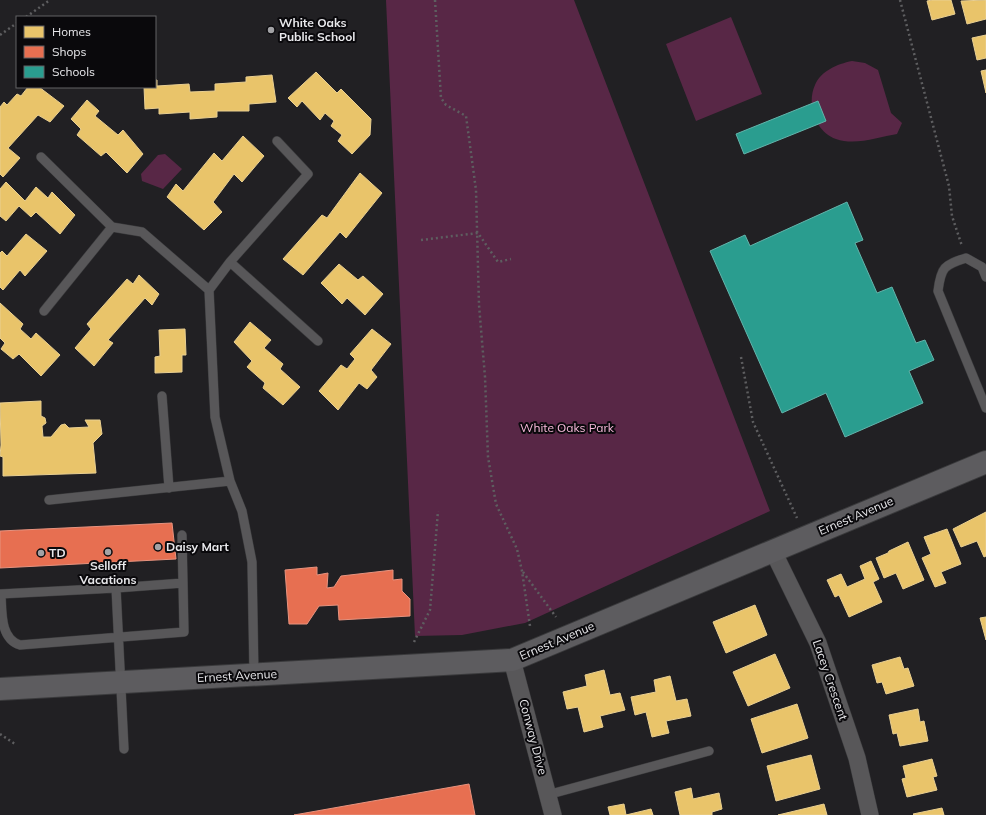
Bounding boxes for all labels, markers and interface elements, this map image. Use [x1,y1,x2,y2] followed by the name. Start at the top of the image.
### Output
[279,15,355,44] place label: White Oaks Public School
[16,16,156,88] legend
[52,24,91,39] text: Homes
[266,25,276,35] marker: White Oaks Public School
[52,44,87,59] text: Shops
[52,64,95,79] text: Schools
[520,420,615,435] park label: White Oaks Park
[816,493,896,538] street label: Ernest Avenue
[166,539,229,554] place label: Daisy Mart
[153,542,163,552] marker: Daisy Mart
[49,545,66,560] place label: TD
[103,547,113,557] marker: Selloff Vacations
[36,548,46,558] marker: TD
[79,558,136,587] place label: Selloff Vacations
[517,618,597,663] street label: Ernest Avenue
[810,638,851,722] street label: Lacey Crescent
[197,666,277,685] street label: Ernest Avenue
[516,697,551,776] street label: Conway Drive

